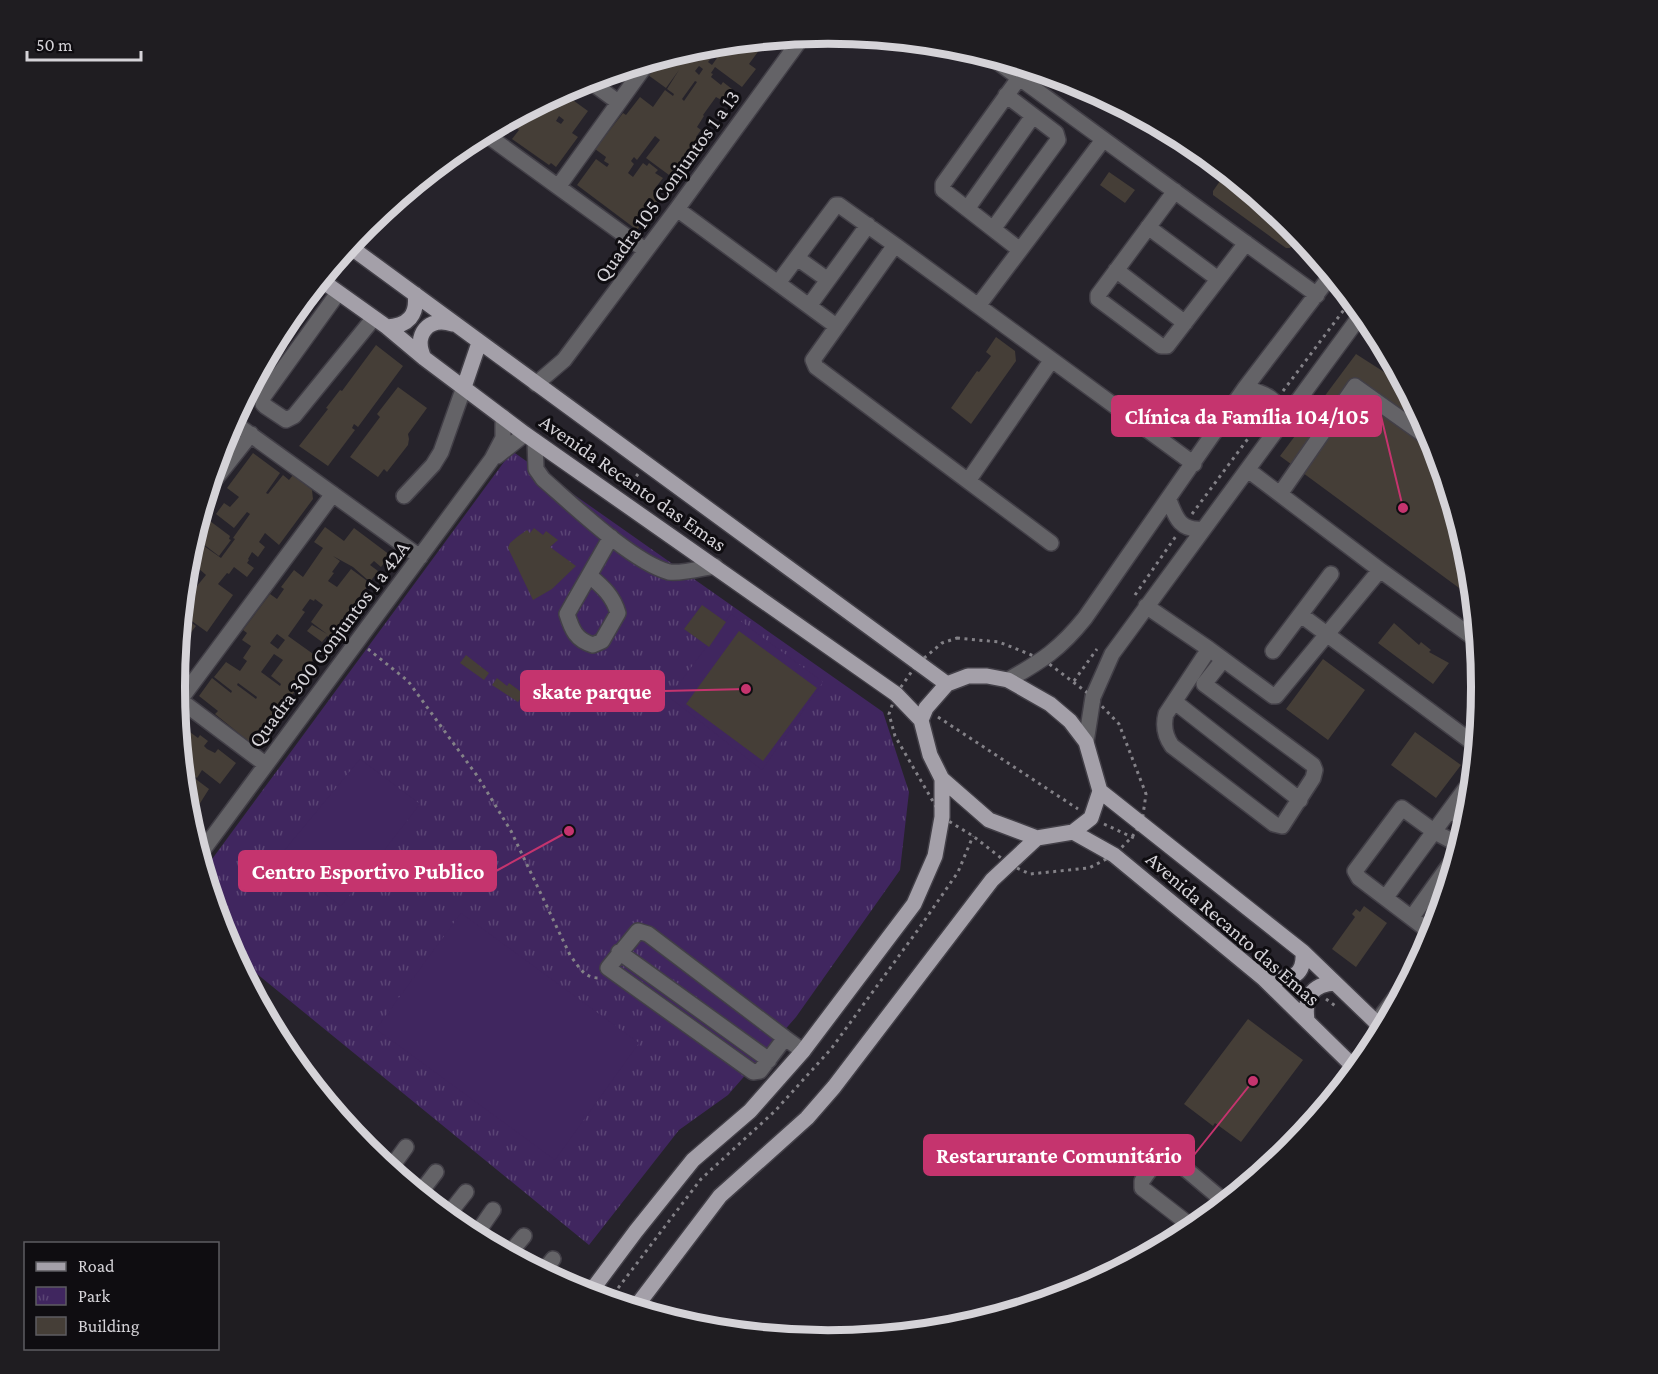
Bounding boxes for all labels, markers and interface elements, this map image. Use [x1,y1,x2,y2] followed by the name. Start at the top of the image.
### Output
[27,24,141,62] scale bar
[36,35,73,55] text: 50 m
[589,85,745,287] street label: Quadra 105 Conjuntos 1 a 13
[1112,396,1381,436] callout: Clínica da Família 104/105
[1125,404,1369,429] text: Clínica da Família 104/105
[535,409,731,557] street label: Avenida Recanto das Emas
[243,536,415,752] street label: Quadra 300 Conjuntos 1 a 42A
[521,671,664,711] callout: skate parque
[532,679,652,704] text: skate parque
[1141,847,1325,1011] street label: Avenida Recanto das Emas
[239,851,496,891] callout: Centro Esportivo Publico
[252,859,484,884] text: Centro Esportivo Publico
[924,1135,1194,1175] callout: Restarurante Comunitário
[936,1143,1182,1168] text: Restarurante Comunitário
[24,1242,219,1350] legend
[78,1256,115,1276] text: Road
[78,1286,110,1306] text: Park
[78,1316,140,1336] text: Building

